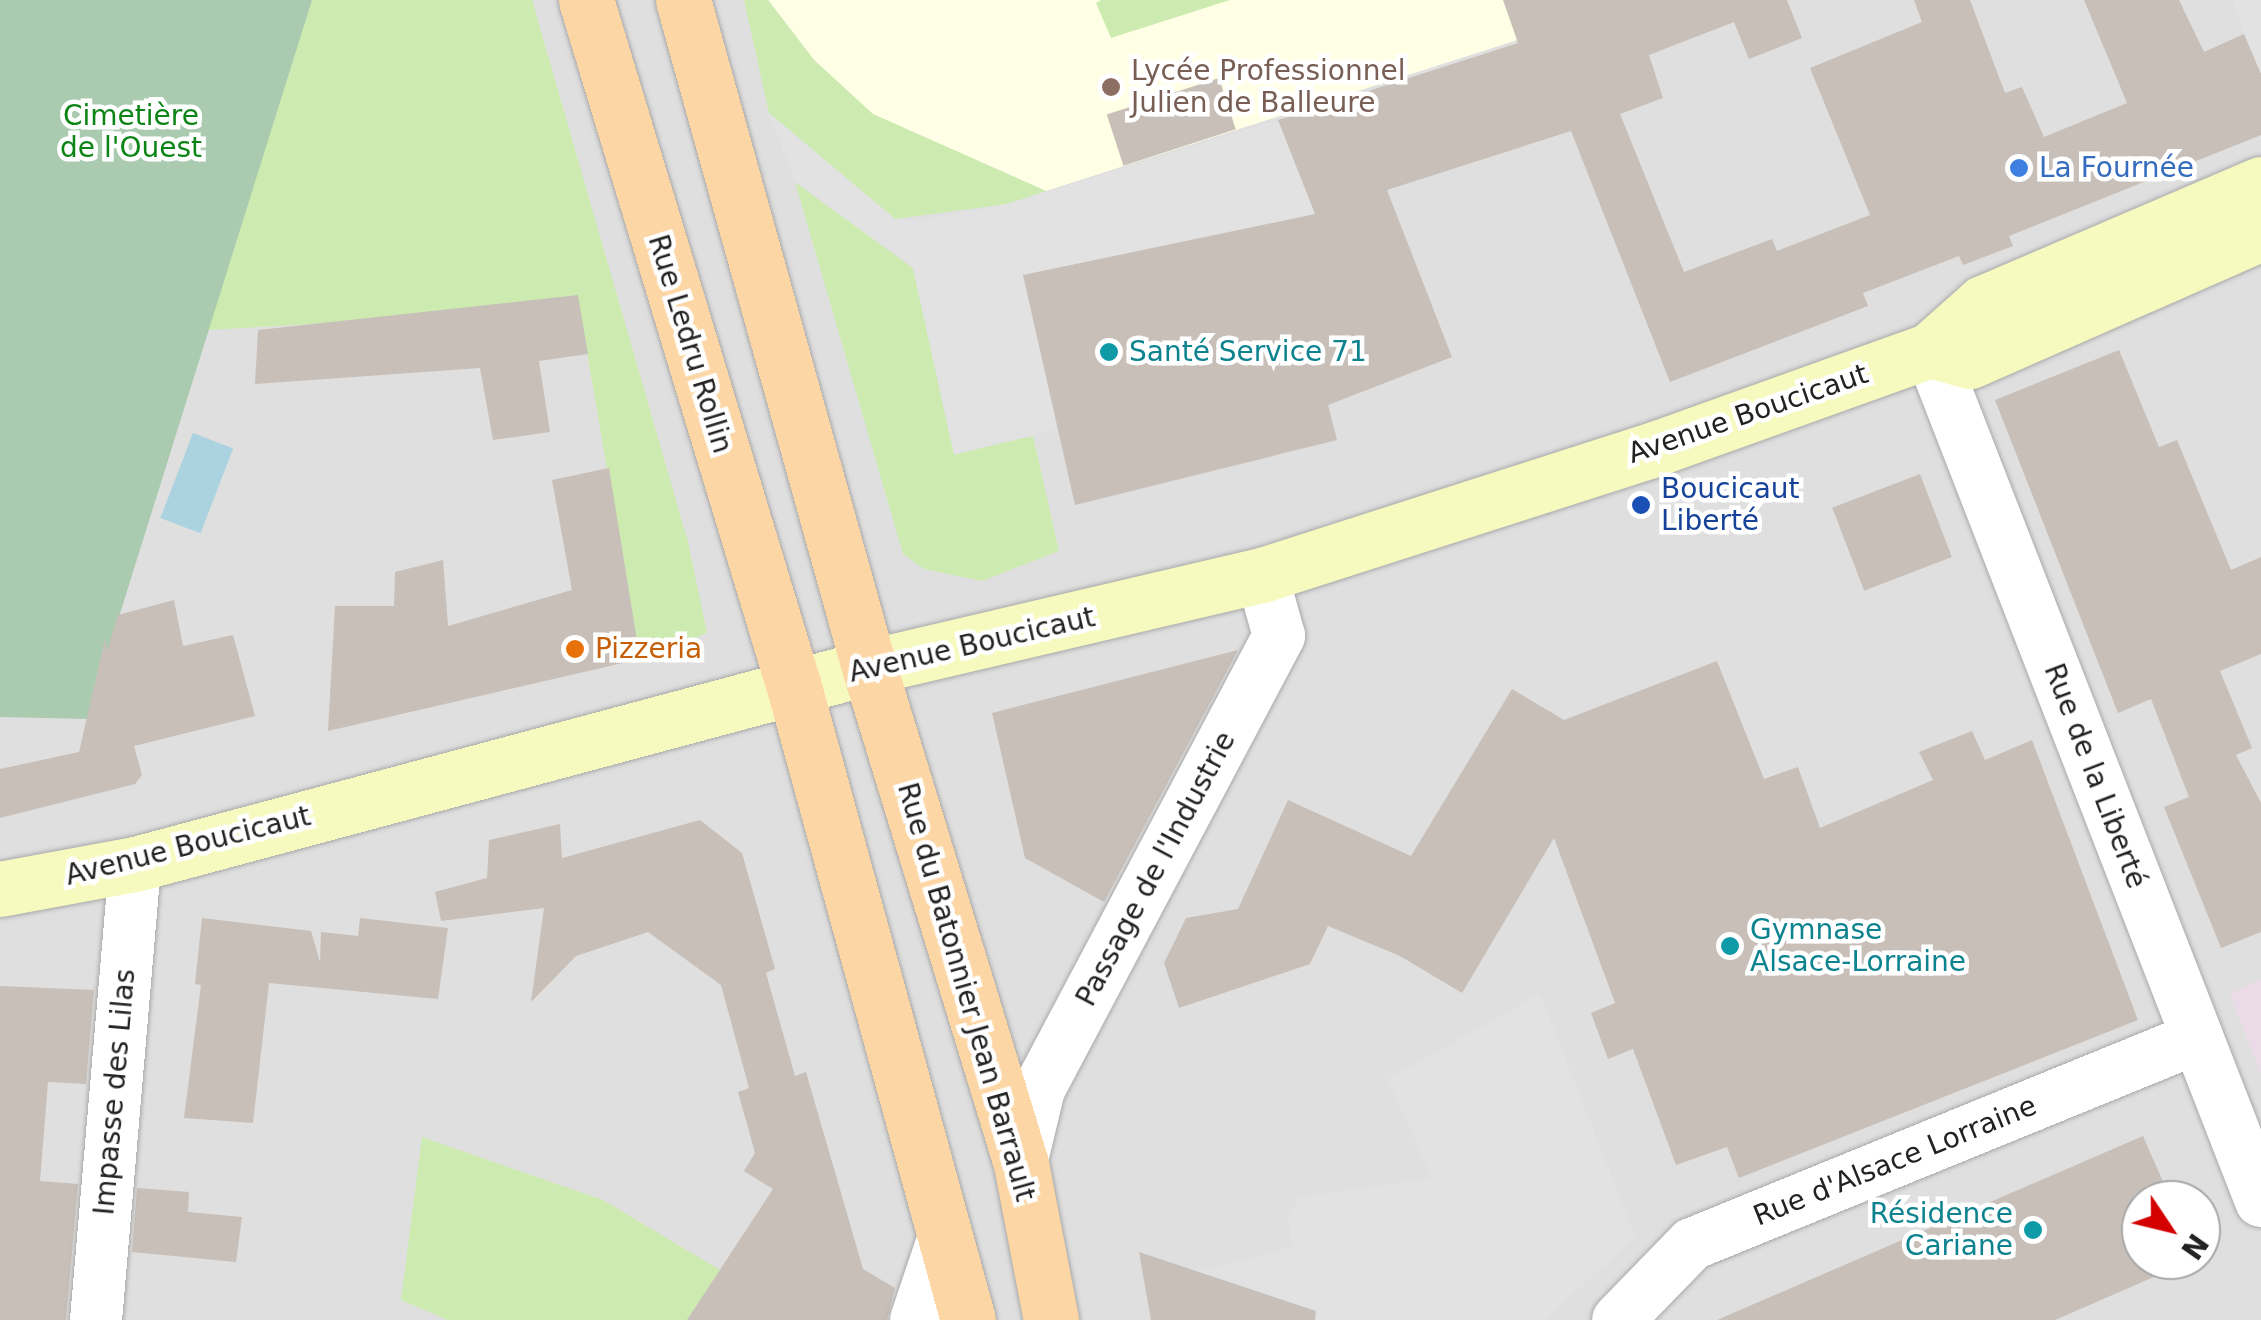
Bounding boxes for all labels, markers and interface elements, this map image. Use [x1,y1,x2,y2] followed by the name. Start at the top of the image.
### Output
[1131,54,1405,120] place label: Lycée Professionnel Julien de Balleure
[1100,76,1122,98] marker: Lycée Professionnel Julien de Balleure
[60,99,202,165] park label: Cimetière de l'Ouest
[2039,151,2194,185] place label: La Fournée
[2008,157,2030,179] marker: La Fournée
[641,231,739,457] street label: Rue Ledru Rollin
[1129,335,1367,369] place label: Santé Service 71
[1098,341,1120,363] marker: Santé Service 71
[1624,357,1872,471] street label: Avenue Boucicaut
[1661,472,1800,538] place label: Boucicaut Liberté
[1630,494,1652,516] marker: Boucicaut Liberté
[846,600,1098,690] street label: Avenue Boucicaut
[595,632,702,666] place label: Pizzeria
[564,638,586,660] marker: Pizzeria
[2037,659,2153,893] street label: Rue de la Liberté
[1069,726,1243,1012] street label: Passage de l'Industrie
[890,779,1042,1205] street label: Rue du Batonnier Jean Barrault
[62,799,314,893] street label: Avenue Boucicaut
[1750,913,1966,979] place label: Gymnase Alsace-Lorraine
[1719,935,1741,957] marker: Gymnase Alsace-Lorraine
[87,967,143,1217] street label: Impasse des Lilas
[1749,1089,2041,1233] street label: Rue d'Alsace Lorraine
[2121,1180,2221,1280] north arrow
[1870,1197,2013,1263] place label: Résidence Cariane
[2022,1219,2044,1241] marker: Résidence Cariane
[2174,1227,2215,1265] text: N

